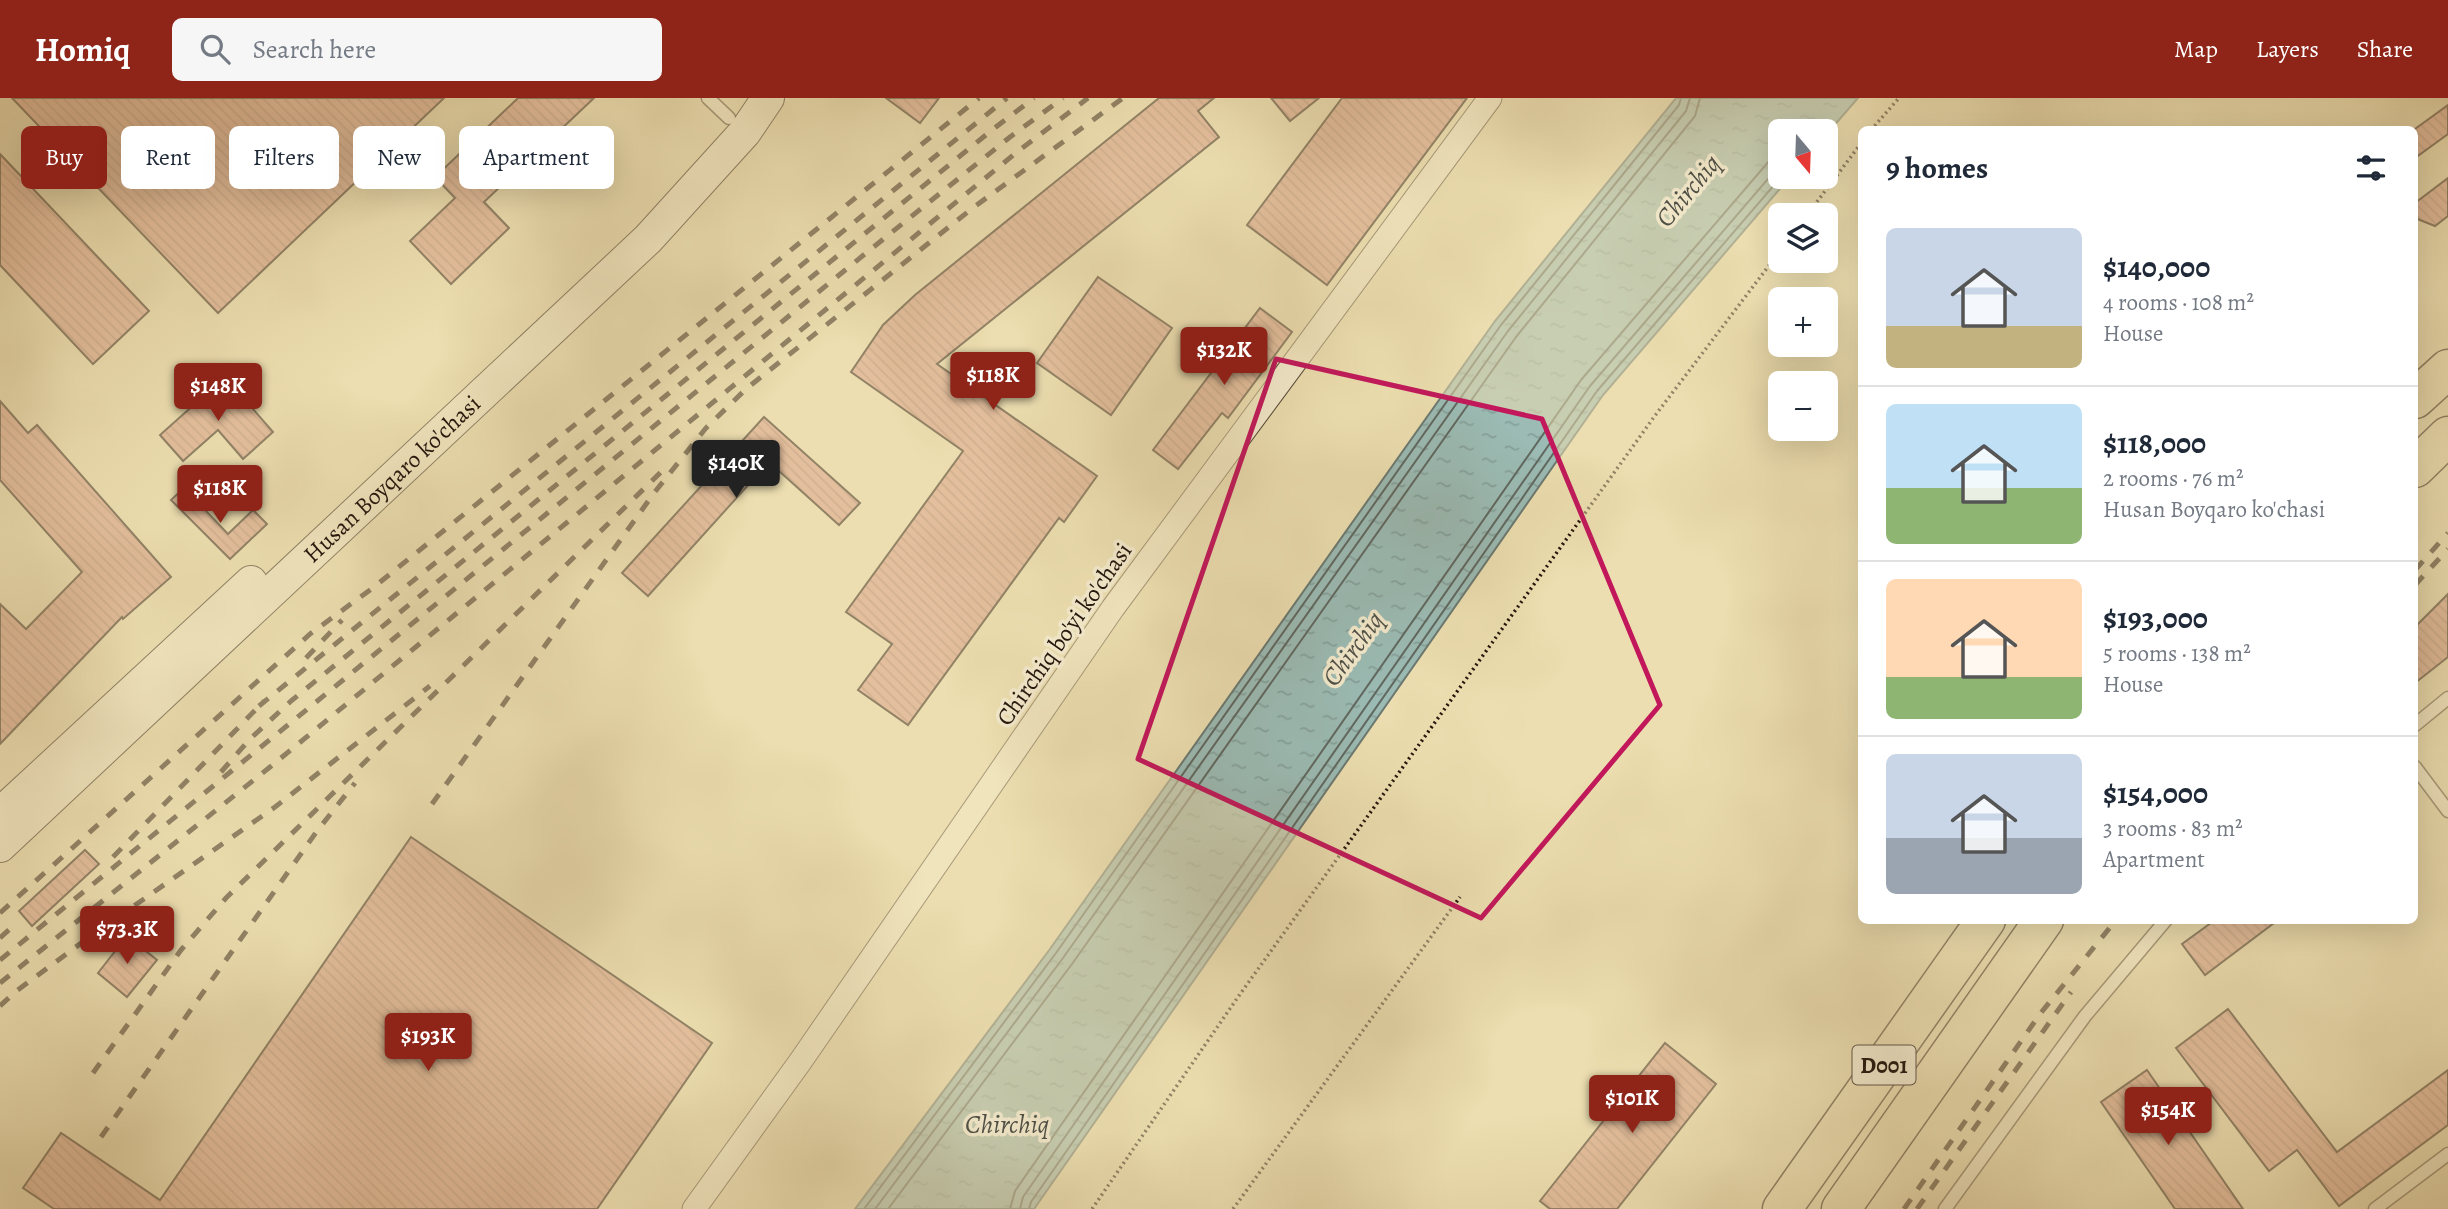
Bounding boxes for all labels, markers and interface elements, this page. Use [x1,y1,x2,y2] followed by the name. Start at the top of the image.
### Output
[172,18,662,81] search box
[35,27,130,72] text: Homiq
[196,30,234,68] icon: search
[252,32,376,67] text: Search here
[2174,33,2218,65] text: Map
[2256,33,2319,65] text: Layers
[2357,33,2413,65] text: Share
[1768,119,1838,189] north arrow
[1768,119,1838,441] map controls
[21,126,107,189] chip: Buy
[121,126,215,189] chip: Rent
[229,126,339,189] chip: Filters
[353,126,445,189] chip: New
[459,126,614,189] chip: Apartment
[1648,147,1729,234] water label: Chirchiq
[1886,148,1988,188] text: 9 homes
[2352,149,2390,187] icon: filters
[1768,203,1838,273] button: layers
[2103,247,2210,287] text: $140,000
[1942,256,2026,340] icon: home
[1768,287,1838,357] button: +
[2103,287,2254,318] text: 4 rooms · 108 m²
[2103,318,2163,349] text: House
[1175,328,1273,387] pin: $132K
[1196,334,1252,365] text: $132K
[944,352,1042,412] pin: $118K
[966,359,1020,390] text: $118K
[169,364,267,423] pin: $148K
[190,370,246,401] text: $148K
[1768,371,1838,441] button: −
[296,388,487,570] street label: Husan Boyqaro ko'chasi
[2103,423,2206,463] text: $118,000
[1942,432,2026,516] icon: home
[687,440,785,500] pin: $140K
[708,447,764,478] text: $140K
[2103,463,2244,494] text: 2 rooms · 76 m²
[171,466,269,525] pin: $118K
[193,472,247,503] text: $118K
[2103,494,2325,525] text: Husan Boyqaro ko'chasi
[989,536,1139,732] street label: Chirchiq bo'yi ko'chasi
[2103,598,2208,638] text: $193,000
[1314,604,1392,693] water label: Chirchiq
[1942,607,2026,691] icon: home
[2103,638,2251,669] text: 5 rooms · 138 m²
[2103,669,2163,700] text: House
[2103,773,2208,813] text: $154,000
[1942,782,2026,866] icon: home
[2103,813,2243,844] text: 3 rooms · 83 m²
[2103,844,2205,875] text: Apartment
[70,906,184,966] pin: $73.3K
[96,913,158,944] text: $73.3K
[379,1014,477,1073] pin: $193K
[401,1020,455,1051] text: $193K
[1853,1046,1916,1084] road number: D001
[1583,1076,1681,1135] pin: $101K
[1605,1082,1659,1113] text: $101K
[2119,1088,2217,1147] pin: $154K
[2141,1094,2195,1125] text: $154K
[965,1107,1050,1142] water label: Chirchiq

